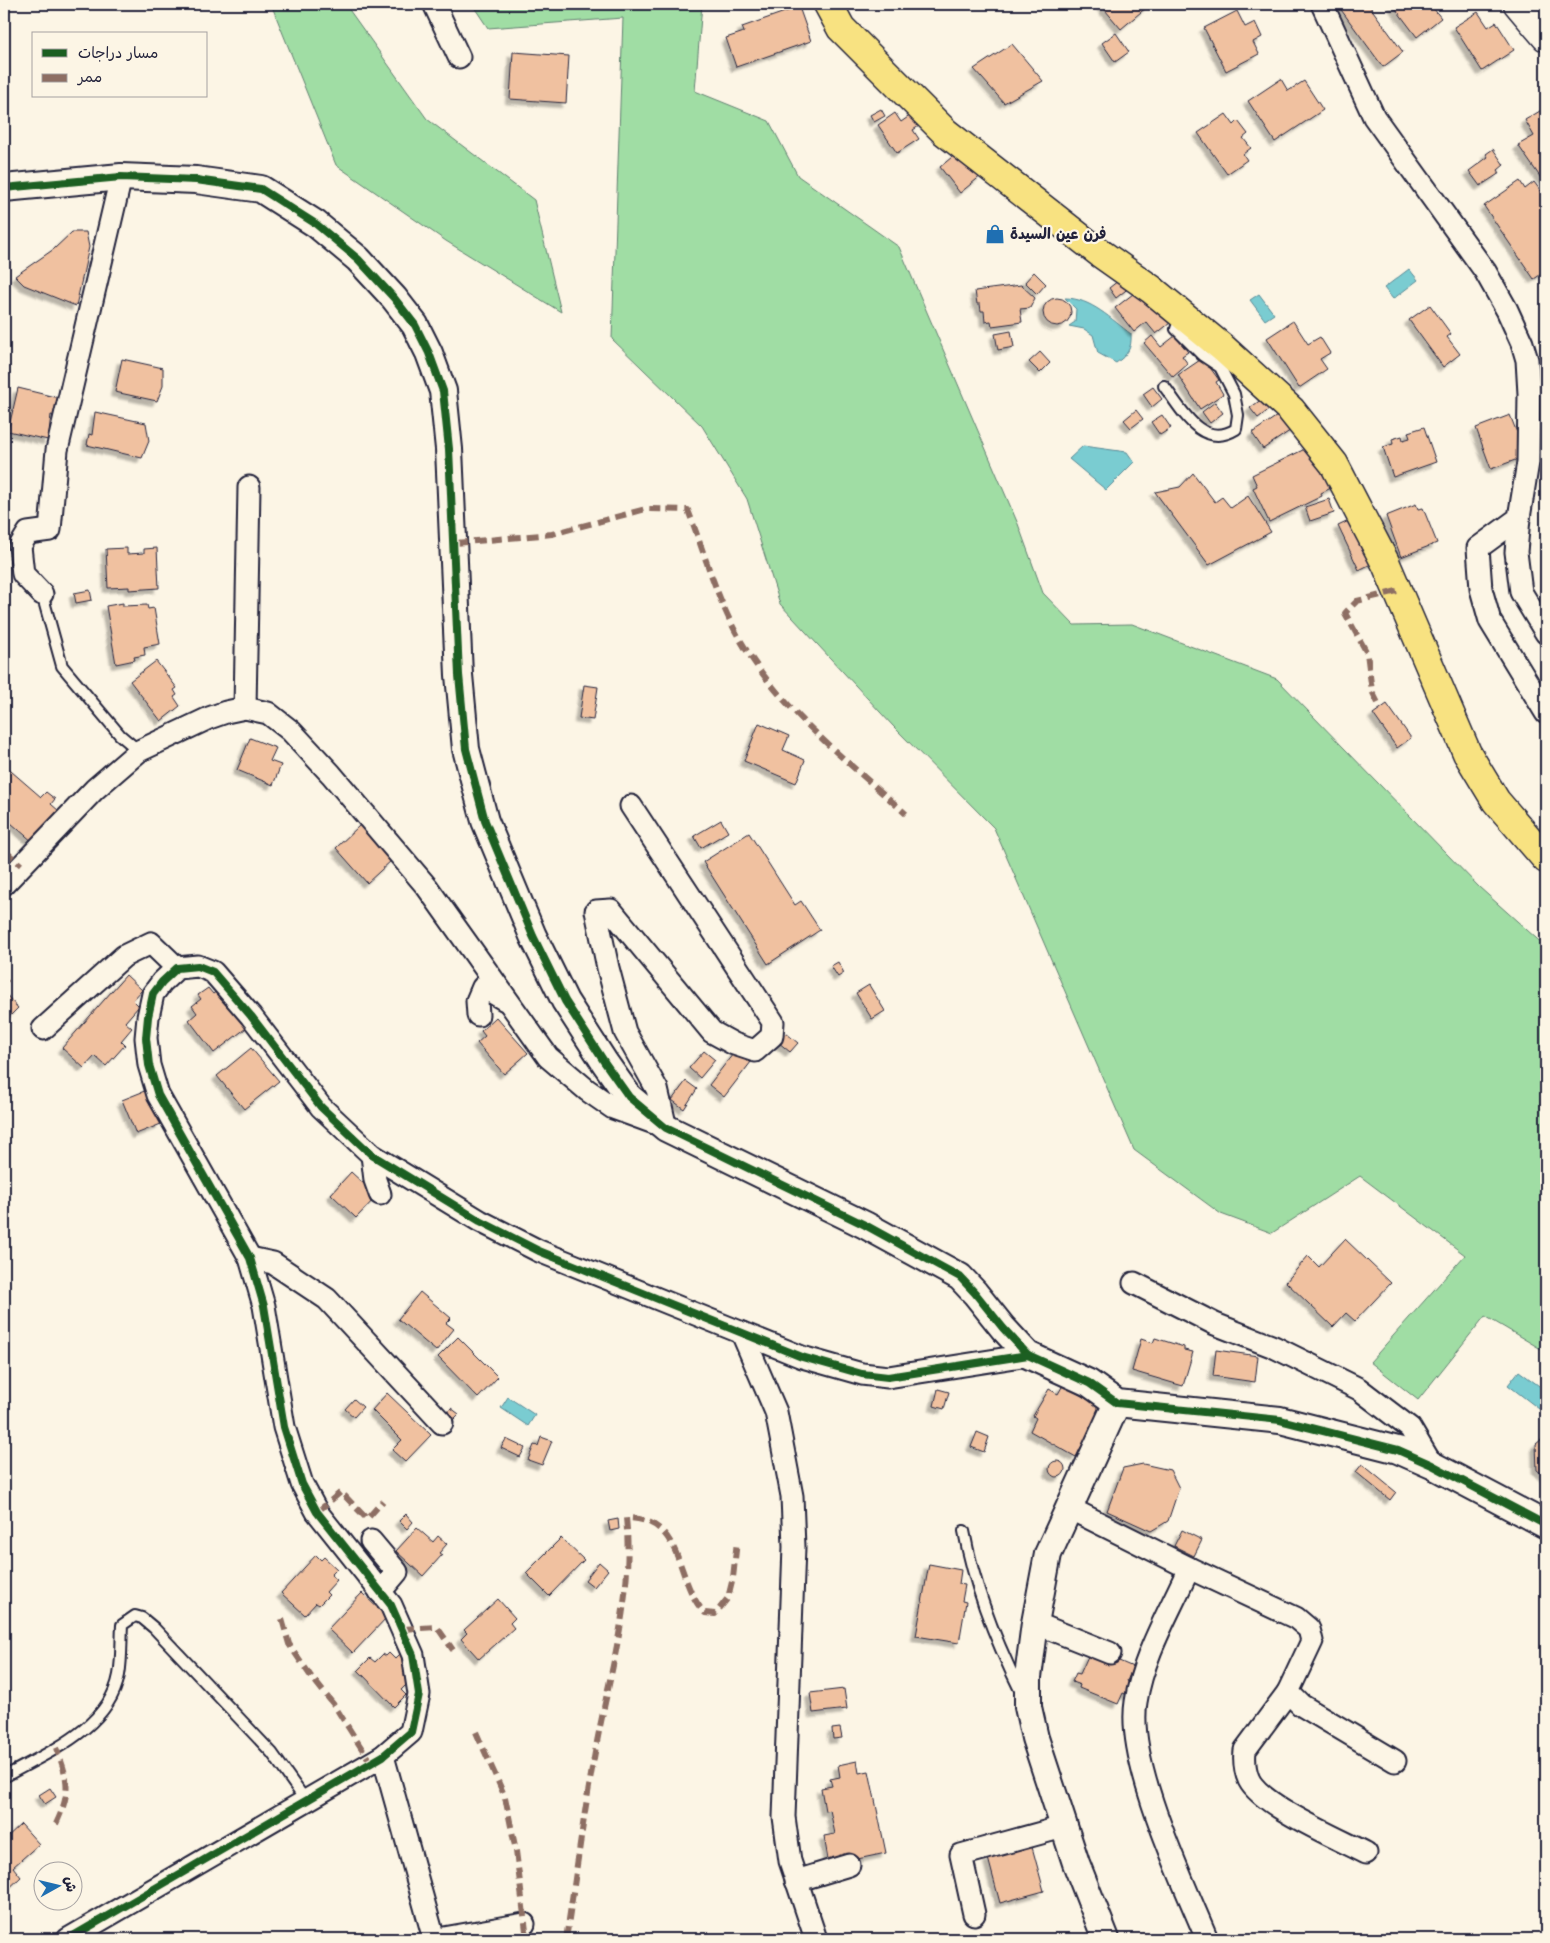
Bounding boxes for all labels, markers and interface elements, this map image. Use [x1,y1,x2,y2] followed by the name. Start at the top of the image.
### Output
[32,32,208,98] legend
[78,43,158,63] text: مسار دراجات
[76,67,102,87] text: ممر
[984,223,1006,245] shop icon: فرن عين السيدة
[1010,224,1107,244] place label: فرن عين السيدة
[32,1860,82,1910] north arrow
[61,1875,81,1893] text: ش

